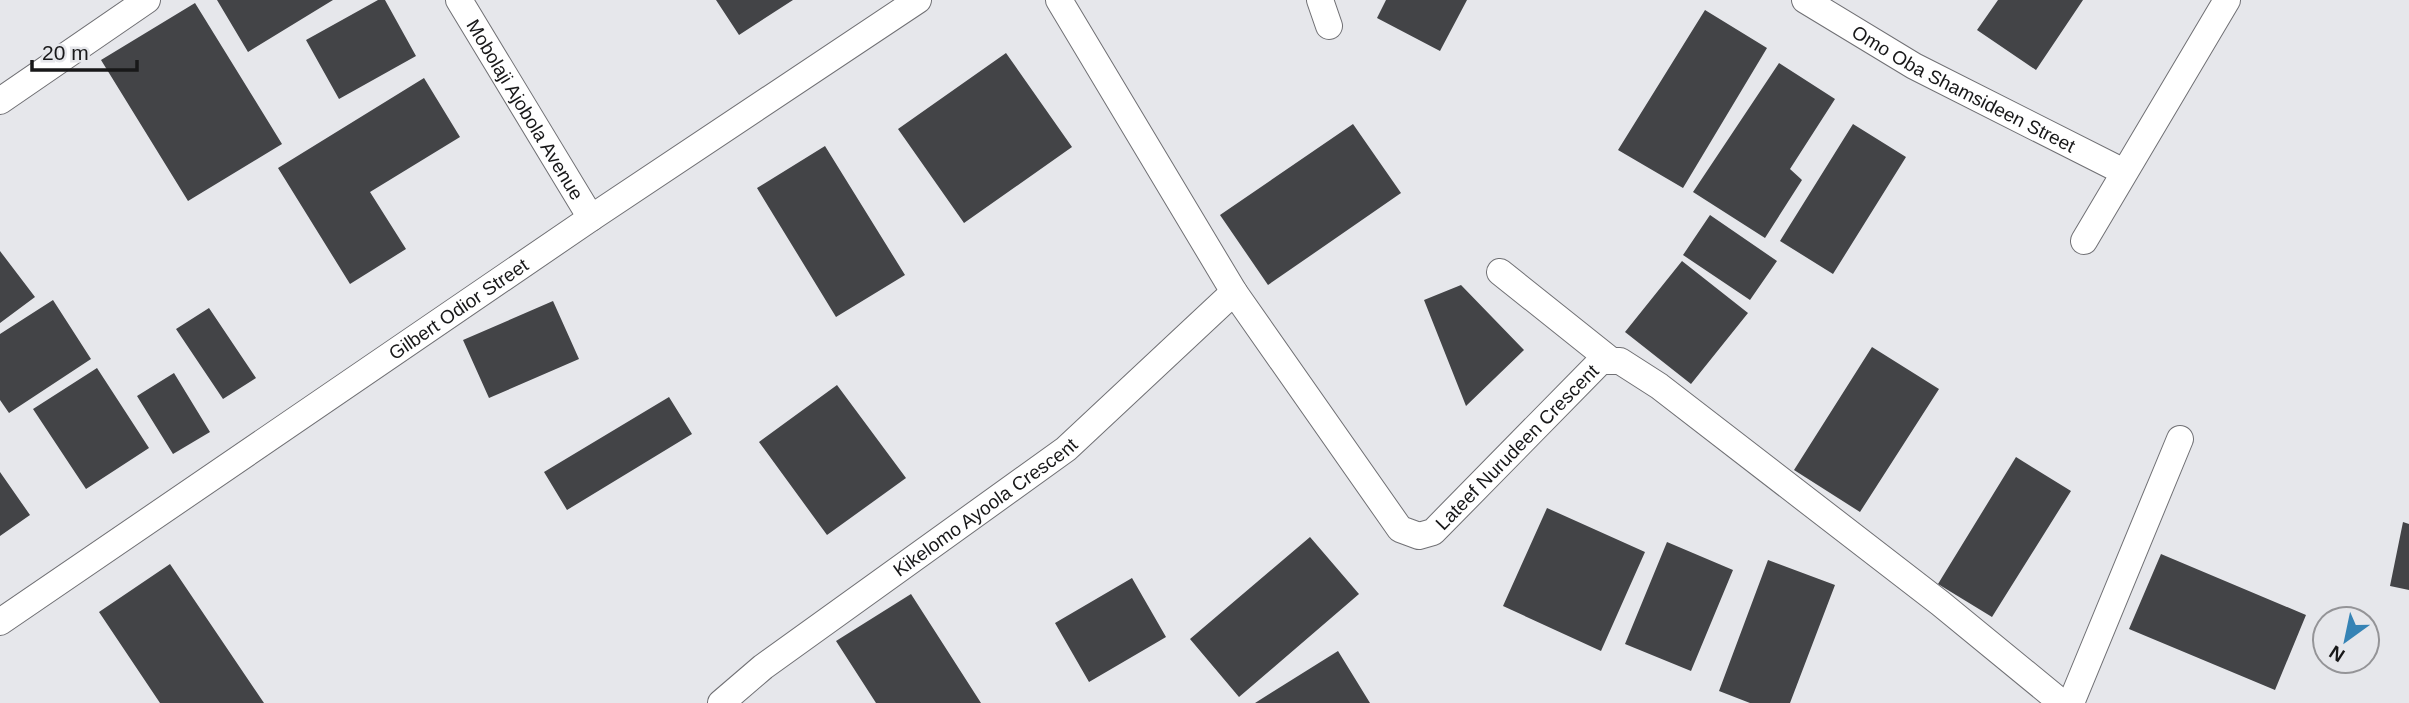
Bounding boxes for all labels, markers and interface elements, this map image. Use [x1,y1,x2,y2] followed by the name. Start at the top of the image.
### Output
[463,16,588,203] street label: Mobolaji Ajobola Avenue
[1849,21,2079,156] street label: Omo Oba Shamsideen Street
[32,28,136,72] scale bar
[42,41,89,64] text: 20 m
[385,253,532,364] street label: Gilbert Odior Street
[1431,359,1603,534] street label: Lateef Nurudeen Crescent
[889,433,1082,580] street label: Kikelomo Ayoola Crescent
[2311,605,2381,675] north arrow
[2326,641,2348,666] text: N

